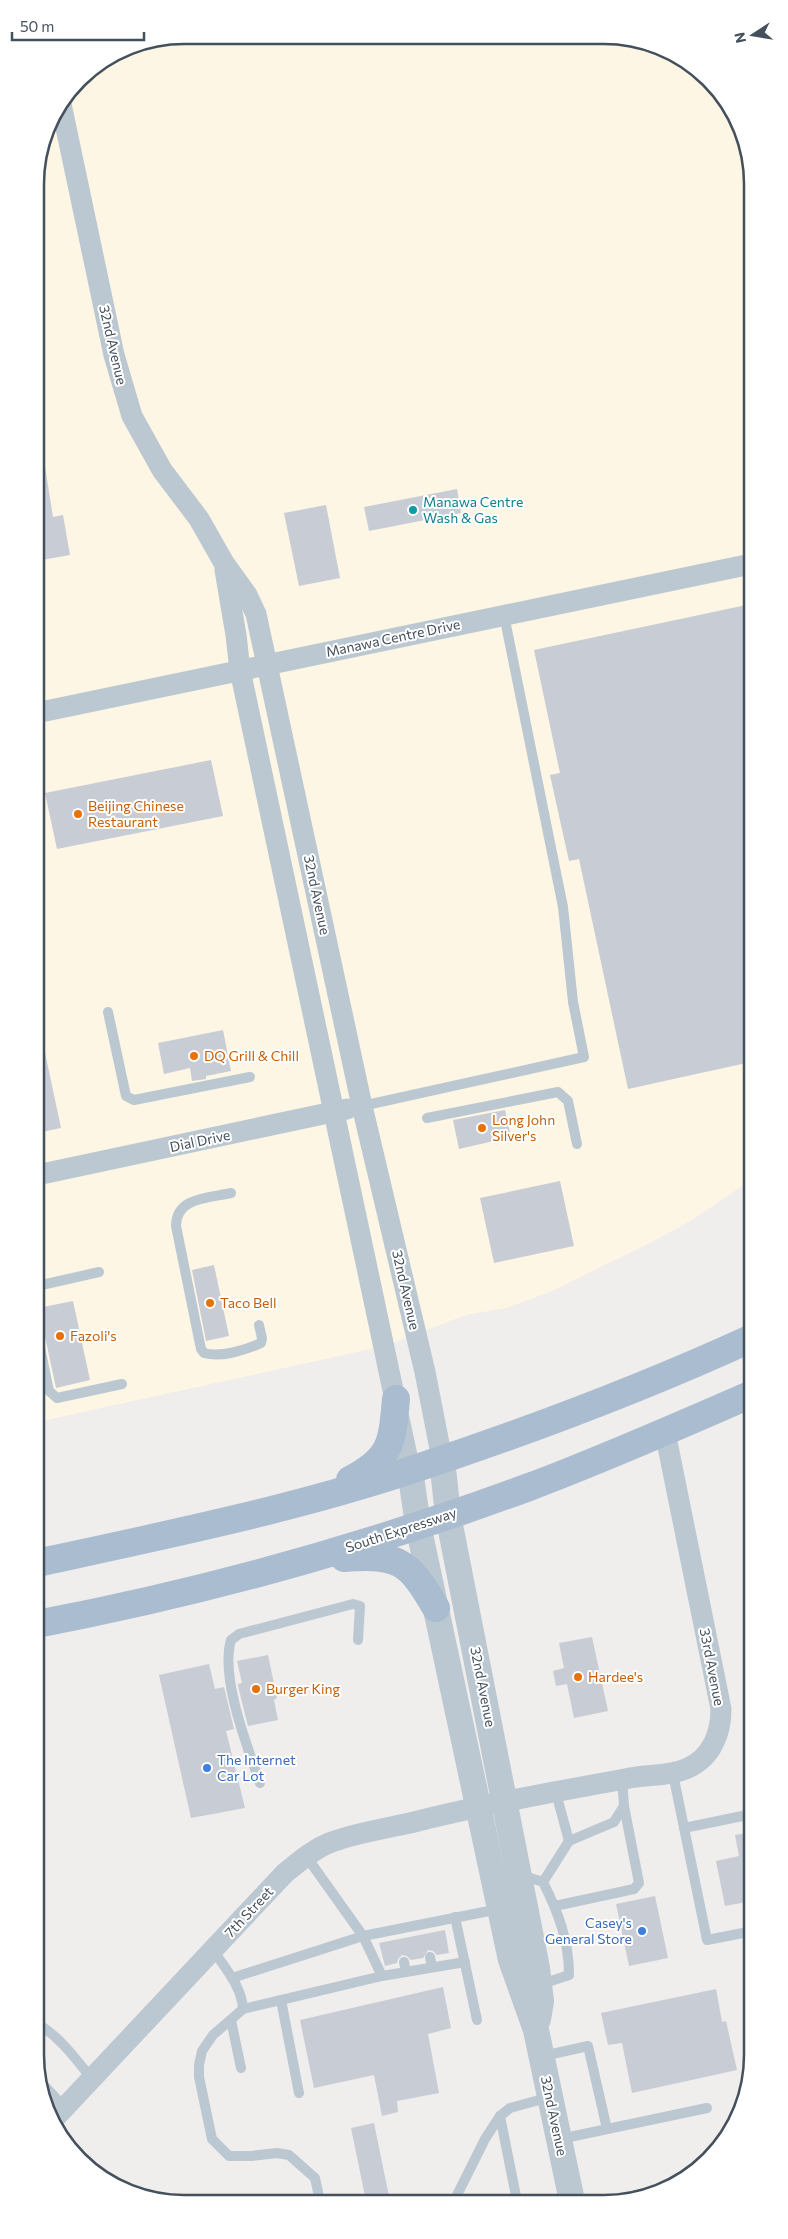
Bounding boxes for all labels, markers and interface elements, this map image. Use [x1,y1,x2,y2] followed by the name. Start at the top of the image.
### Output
[12,10,145,42] scale bar
[728,10,778,60] north arrow
[20,17,54,35] text: 50 m
[730,31,749,45] text: N
[96,303,131,386] street label: 32nd Avenue
[423,493,523,526] place label: Manawa Centre Wash & Gas
[407,504,419,516] marker: Manawa Centre Wash & Gas
[324,615,462,660] street label: Manawa Centre Drive
[88,797,184,830] place label: Beijing Chinese Restaurant
[72,808,84,820] marker: Beijing Chinese Restaurant
[301,853,334,936] street label: 32nd Avenue
[204,1047,299,1064] place label: DQ Grill & Chill
[188,1050,200,1062] marker: DQ Grill & Chill
[492,1111,555,1144] place label: Long John Silver's
[476,1122,488,1134] marker: Long John Silver's
[168,1126,232,1155] street label: Dial Drive
[389,1248,424,1331] street label: 32nd Avenue
[220,1294,277,1311] place label: Taco Bell
[204,1297,216,1309] marker: Taco Bell
[70,1327,117,1344] place label: Fazoli's
[54,1330,66,1342] marker: Fazoli's
[343,1504,458,1555] street label: South Expressway
[697,1627,728,1707] street label: 33rd Avenue
[467,1645,500,1728] street label: 32nd Avenue
[588,1668,643,1685] place label: Hardee's
[572,1671,584,1683] marker: Hardee's
[266,1680,341,1697] place label: Burger King
[250,1683,262,1695] marker: Burger King
[217,1751,296,1784] place label: The Internet Car Lot
[201,1762,213,1774] marker: The Internet Car Lot
[221,1882,277,1941] street label: 7th Street
[545,1914,632,1947] place label: Casey's General Store
[636,1925,648,1937] marker: Casey's General Store
[538,2074,571,2157] street label: 32nd Avenue

